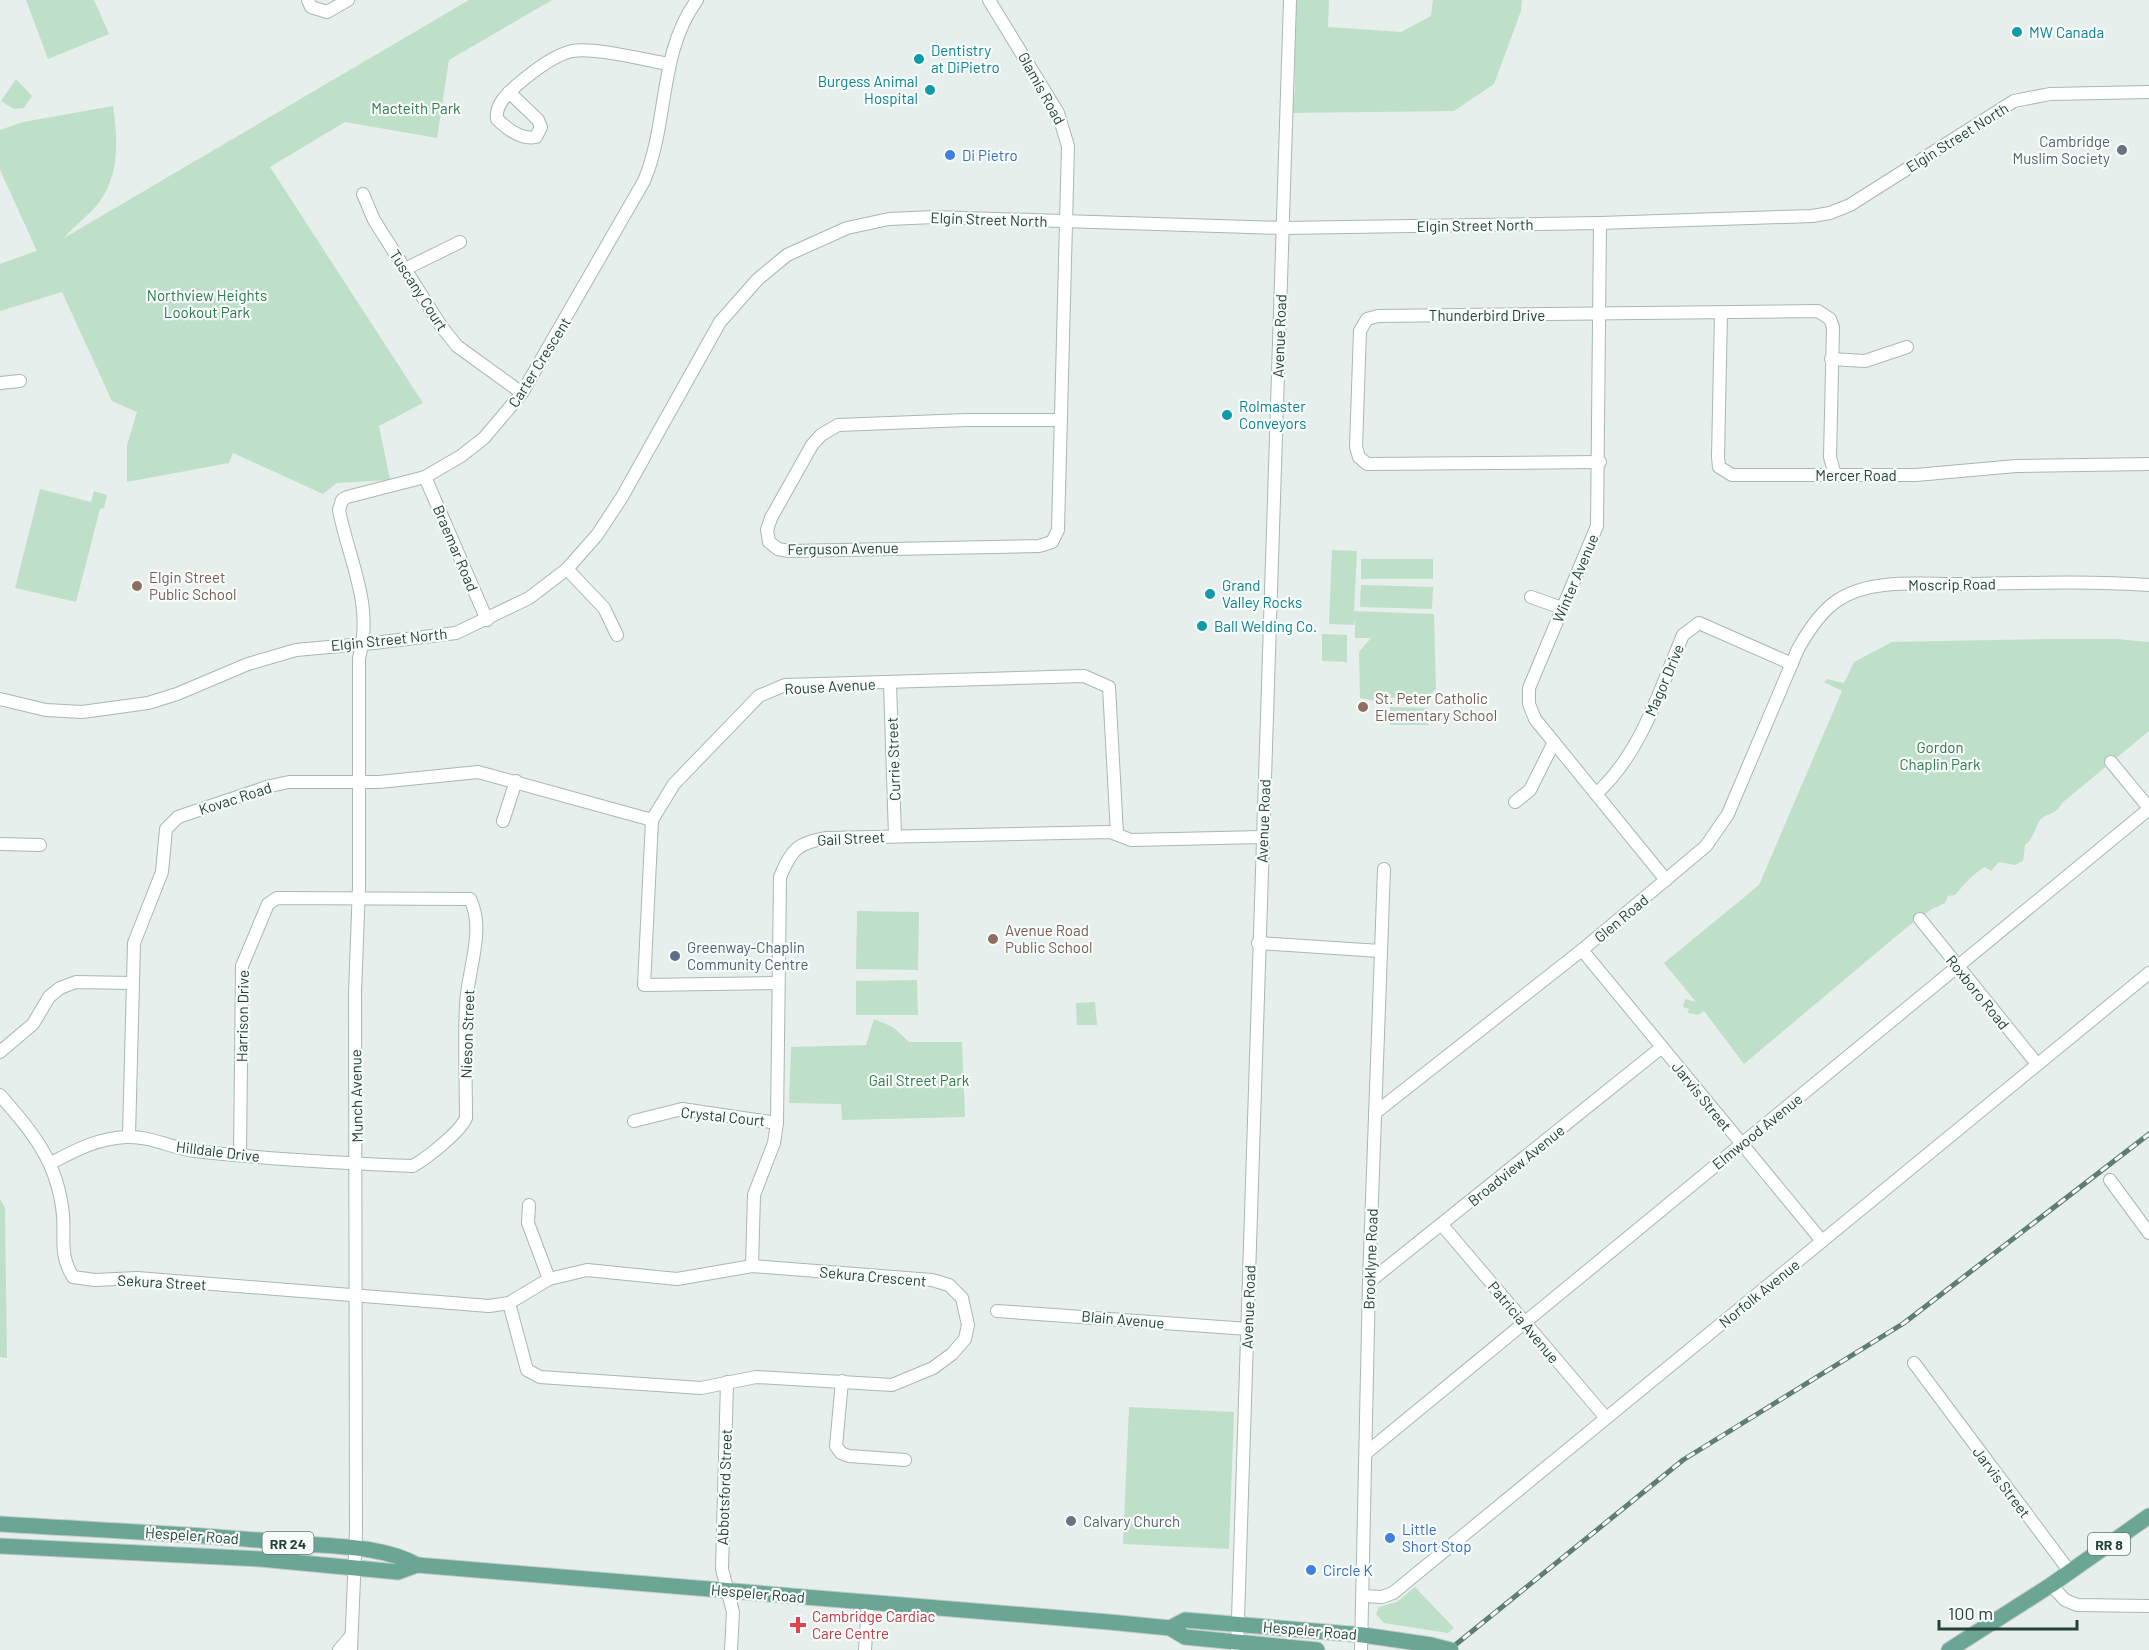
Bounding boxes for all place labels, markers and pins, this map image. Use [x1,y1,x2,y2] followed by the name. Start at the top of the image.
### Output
[2029,23,2104,41] place label: MW Canada
[2010,25,2024,39] marker: MW Canada
[931,41,1000,76] place label: Dentistry at DiPietro
[912,52,926,66] marker: Dentistry at DiPietro
[818,72,918,107] place label: Burgess Animal Hospital
[923,83,937,97] marker: Burgess Animal Hospital
[2013,132,2110,167] place label: Cambridge Muslim Society
[2115,143,2129,157] marker: Cambridge Muslim Society
[962,146,1018,164] place label: Di Pietro
[943,148,957,162] marker: Di Pietro
[1239,397,1306,432] place label: Rolmaster Conveyors
[1220,408,1234,422] marker: Rolmaster Conveyors
[149,568,237,603] place label: Elgin Street Public School
[1222,576,1302,611] place label: Grand Valley Rocks
[130,579,144,593] marker: Elgin Street Public School
[1203,587,1217,601] marker: Grand Valley Rocks
[1214,617,1317,635] place label: Ball Welding Co.
[1195,619,1209,633] marker: Ball Welding Co.
[1375,689,1497,724] place label: St. Peter Catholic Elementary School
[1356,700,1370,714] marker: St. Peter Catholic Elementary School
[1005,921,1093,956] place label: Avenue Road Public School
[986,932,1000,946] marker: Avenue Road Public School
[687,938,808,973] place label: Greenway-Chaplin Community Centre
[668,949,682,963] marker: Greenway-Chaplin Community Centre
[1083,1512,1180,1530] place label: Calvary Church
[1064,1514,1078,1528] marker: Calvary Church
[1402,1520,1472,1555] place label: Little Short Stop
[1383,1531,1397,1545] marker: Little Short Stop
[1323,1561,1373,1579] place label: Circle K
[1304,1563,1318,1577] marker: Circle K
[812,1607,935,1642] place label: Cambridge Cardiac Care Centre
[789,1616,807,1634] marker: Cambridge Cardiac Care Centre

